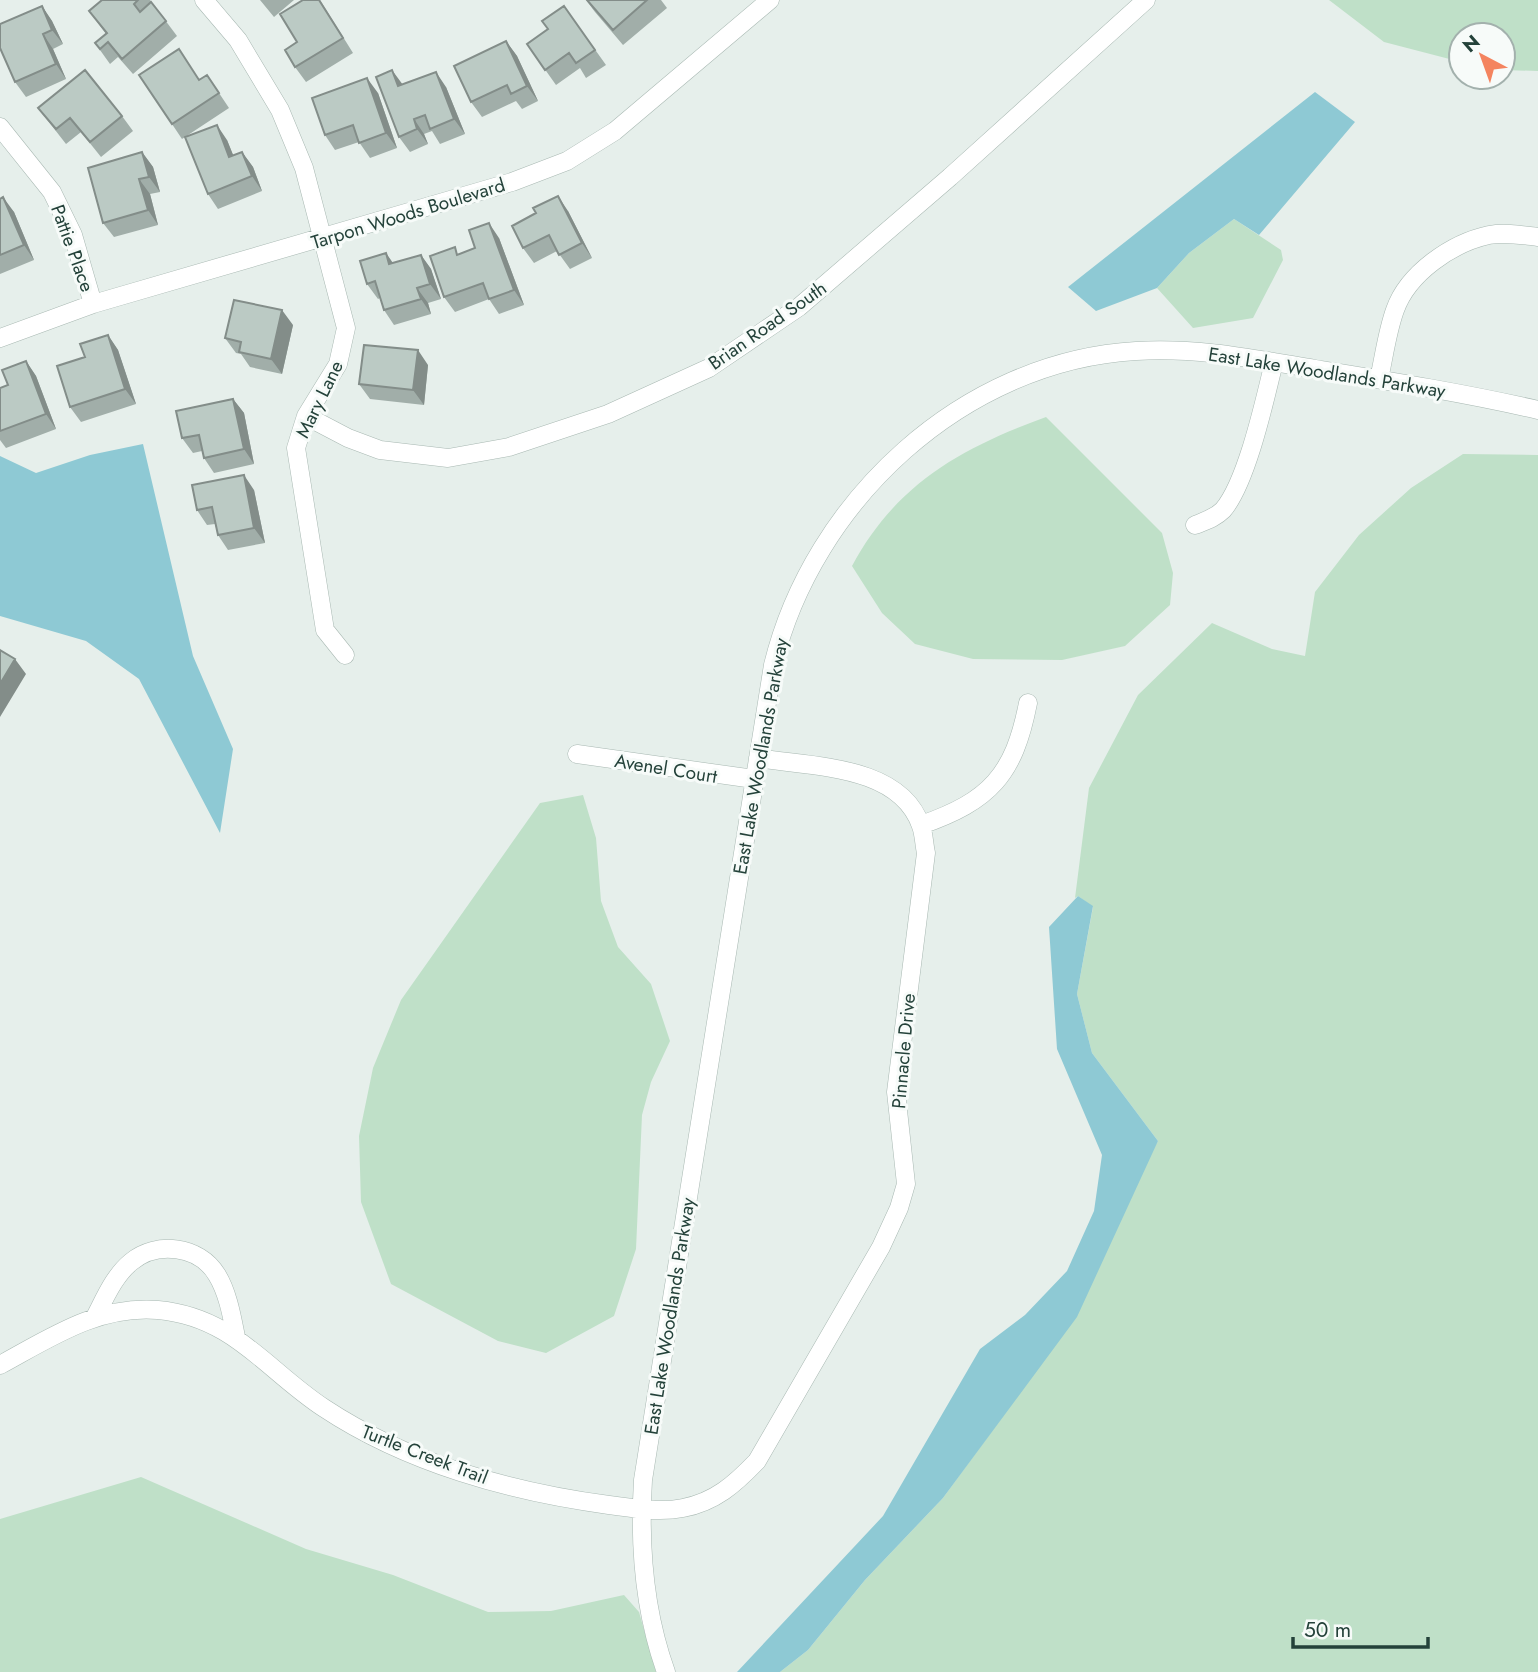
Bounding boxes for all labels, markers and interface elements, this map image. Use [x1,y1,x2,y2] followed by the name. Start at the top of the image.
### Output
[1447,21,1517,91] north arrow
[1457,28,1486,59] text: N
[308,171,508,256] street label: Tarpon Woods Boulevard
[44,201,101,296] street label: Pattie Place
[703,275,832,376] street label: Brian Road South
[1206,340,1448,405] street label: East Lake Woodlands Parkway
[289,356,350,443] street label: Mary Lane
[726,635,795,876] street label: East Lake Woodlands Parkway
[613,747,720,790] street label: Avenel Court
[885,992,922,1110] street label: Pinnacle Drive
[637,1195,702,1437] street label: East Lake Woodlands Parkway
[358,1418,492,1491] street label: Turtle Creek Trail
[1293,1606,1428,1650] scale bar
[1304,1615,1351,1645] text: 50 m

